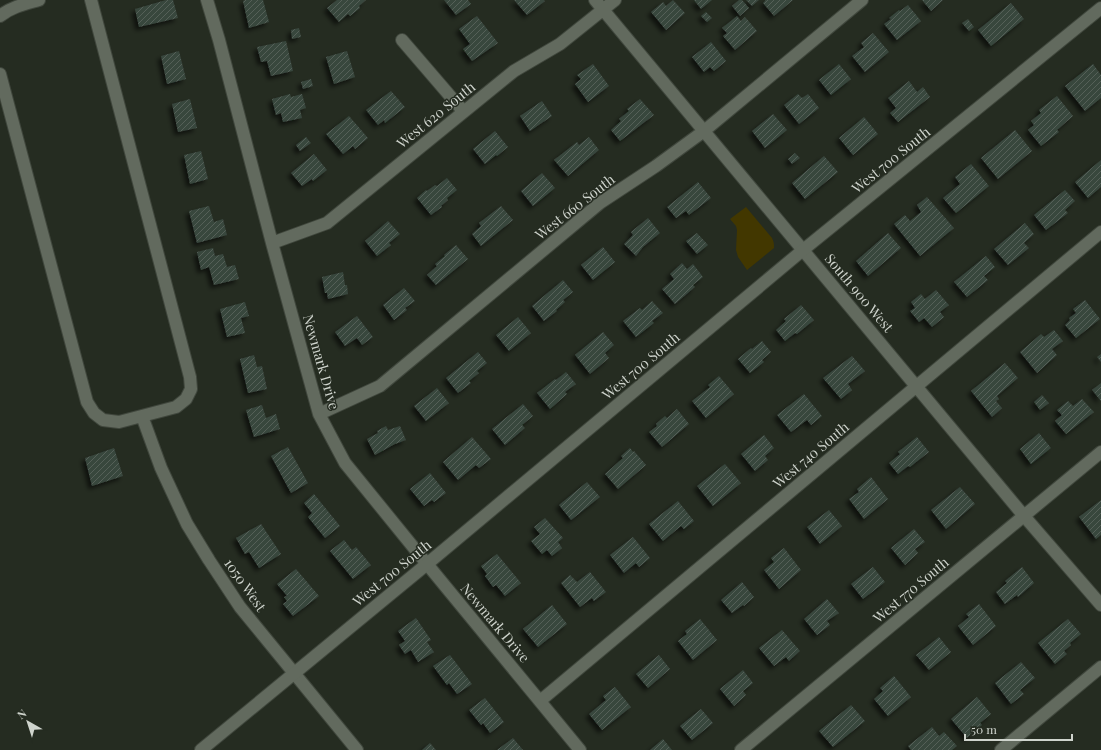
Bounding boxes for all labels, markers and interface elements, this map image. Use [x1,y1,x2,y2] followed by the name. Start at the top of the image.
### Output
[392,77,479,153] street label: West 620 South
[847,122,934,198] street label: West 700 South
[530,169,619,244] street label: West 660 South
[821,249,899,337] street label: South 900 West
[299,312,344,412] street label: Newmark Drive
[597,327,684,404] street label: West 700 South
[768,417,853,493] street label: West 740 South
[348,535,435,611] street label: West 700 South
[868,552,953,627] street label: West 770 South
[220,554,271,616] street label: 1050 West
[457,579,534,666] street label: Newmark Drive
[8,702,48,742] north arrow
[14,705,29,722] text: N
[965,716,1072,742] scale bar
[971,721,997,737] text: 50 m

